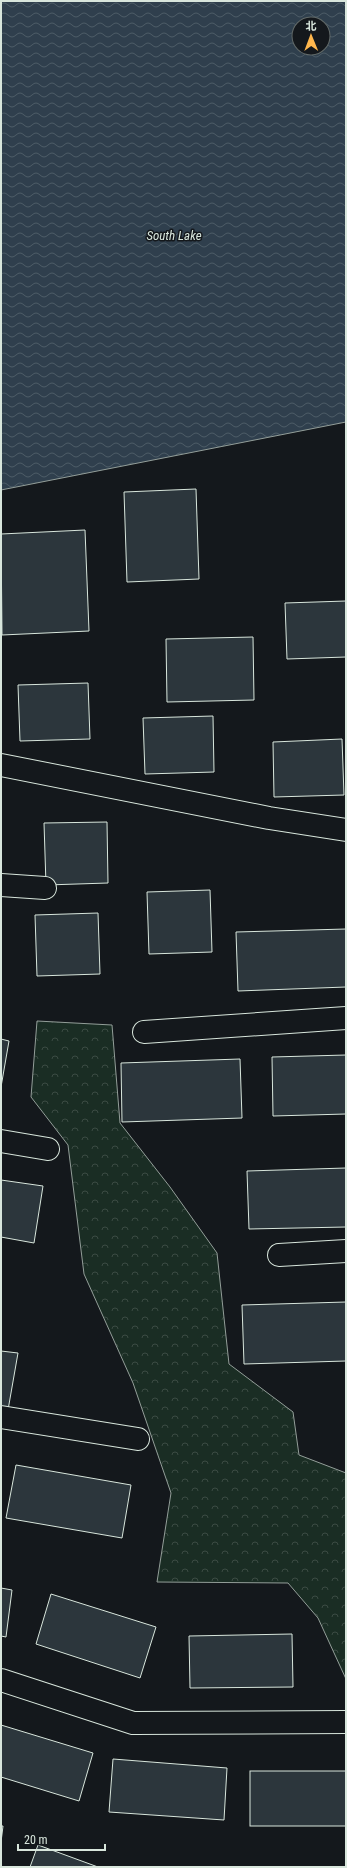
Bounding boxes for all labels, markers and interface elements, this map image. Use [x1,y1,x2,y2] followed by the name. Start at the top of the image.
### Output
[291,16,331,56] north arrow
[305,20,316,33] text: 北
[146,228,202,243] water label: South Lake
[18,1826,105,1852] scale bar
[24,1833,48,1847] text: 20 m

